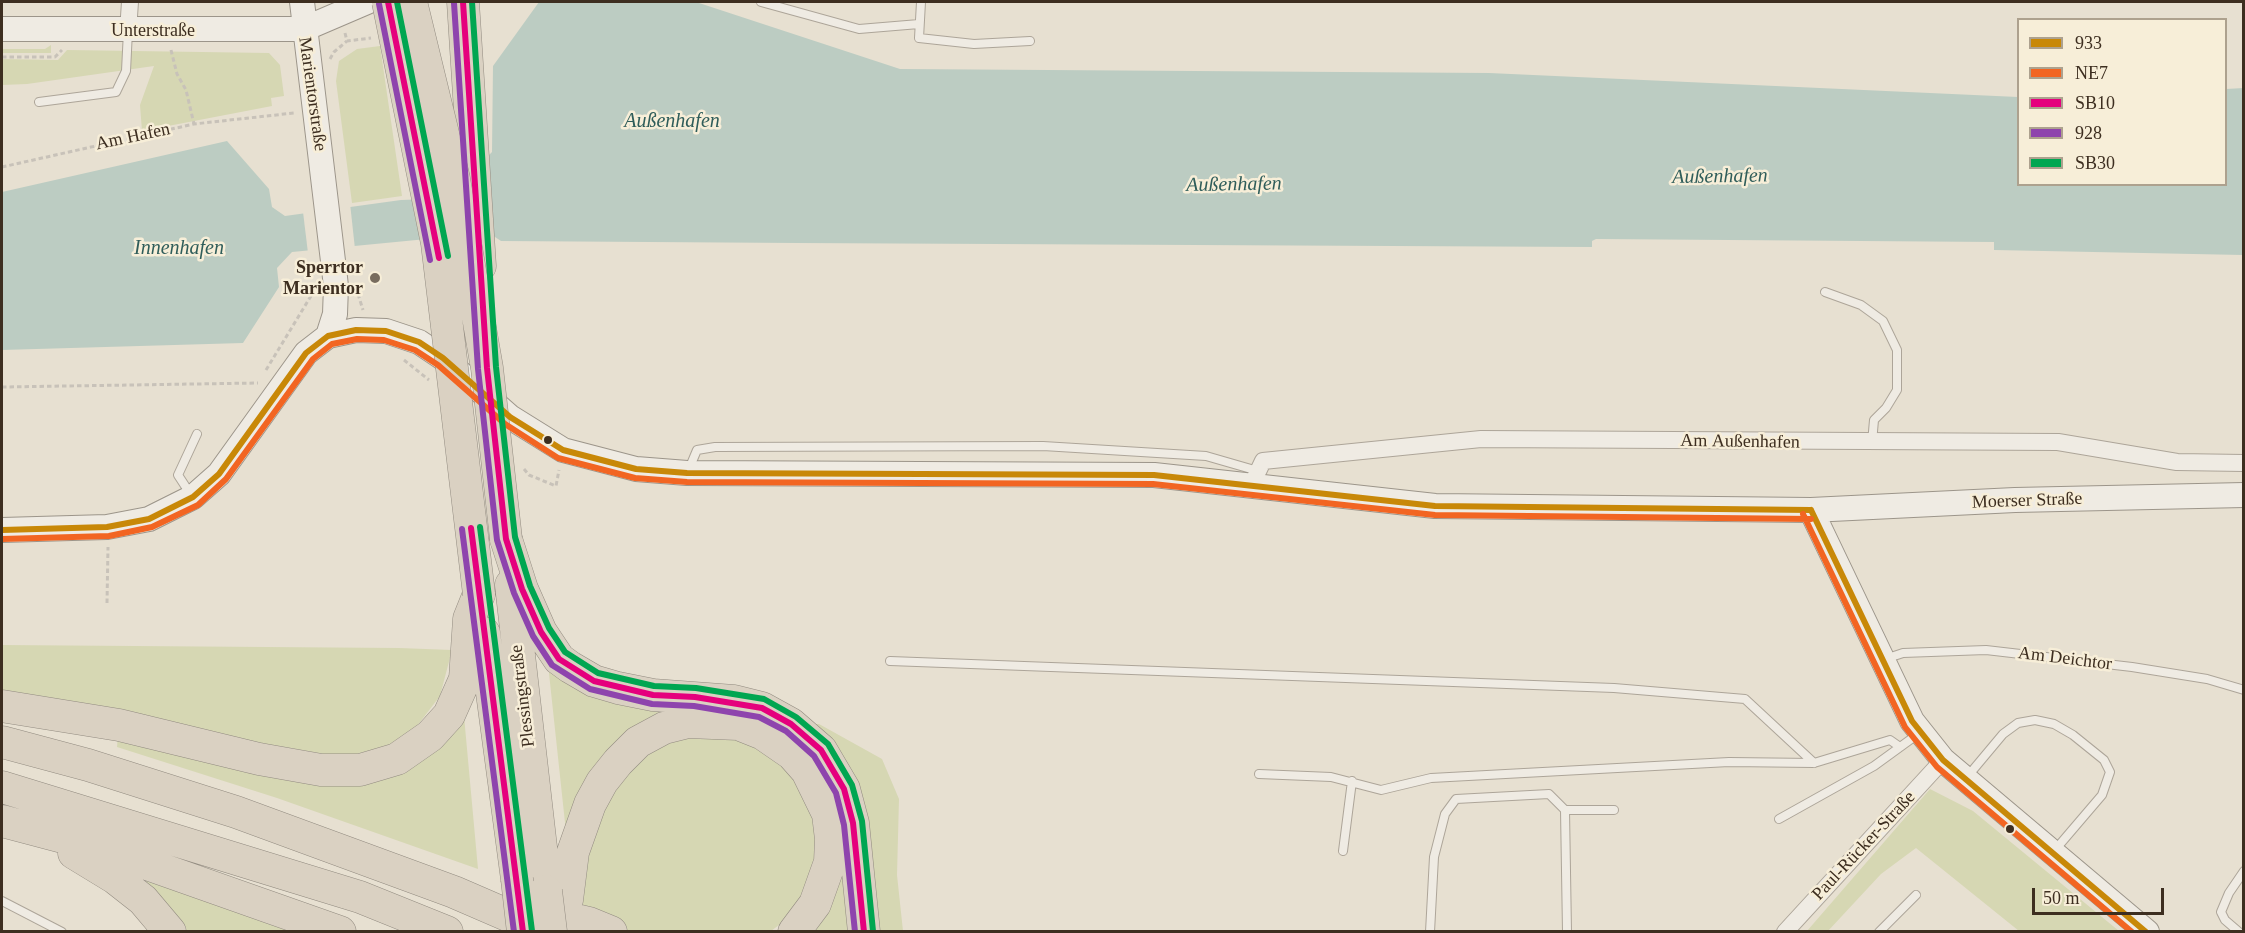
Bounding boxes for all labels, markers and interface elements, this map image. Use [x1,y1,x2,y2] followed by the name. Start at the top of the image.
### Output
[2017,18,2227,186] legend
[111,20,195,42] street label: Unterstraße
[2075,33,2102,53] text: 933
[293,36,331,152] street label: Marientorstraße
[2075,63,2108,83] text: NE7
[2075,93,2115,113] text: SB10
[624,110,720,134] water label: Außenhafen
[94,119,172,155] street label: Am Hafen
[2075,123,2102,143] text: 928
[2075,153,2115,173] text: SB30
[1672,164,1768,190] water label: Außenhafen
[1186,172,1282,198] water label: Außenhafen
[134,237,224,261] water label: Innenhafen
[283,257,363,300] place label: Sperrtor Marientor
[368,271,382,285] marker: Sperrtor Marientor
[1680,430,1800,454] street label: Am Außenhafen
[542,434,554,446] unlabelled marker
[1971,488,2083,514] street label: Moerser Straße
[2017,643,2113,675] street label: Am Deichtor
[506,644,540,748] street label: Plessingstraße
[1808,787,1920,905] street label: Paul-Rücker-Straße
[2004,823,2016,835] unlabelled marker
[2035,876,2167,914] scale bar
[2043,888,2080,908] text: 50 m

